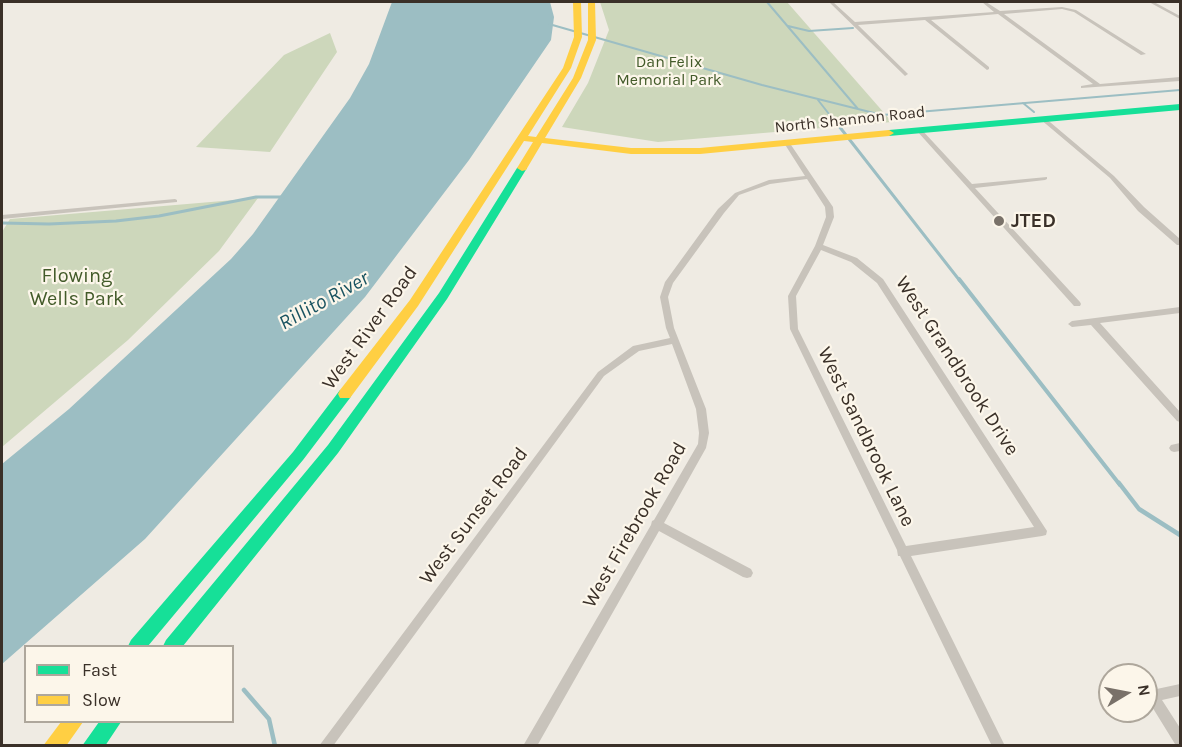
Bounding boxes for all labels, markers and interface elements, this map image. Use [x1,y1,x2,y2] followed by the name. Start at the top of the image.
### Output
[616,52,722,90] park label: Dan Felix Memorial Park
[774,103,926,137] street label: North Shannon Road
[1011,209,1056,233] place label: JTED
[992,214,1006,228] marker: JTED
[317,262,423,394] street label: West River Road
[30,264,124,311] park label: Flowing Wells Park
[275,266,373,336] water label: Rillito River
[890,272,1024,460] street label: West Grandbrook Drive
[812,343,920,531] street label: West Sandbrook Lane
[578,438,692,612] street label: West Firebrook Road
[415,443,533,589] street label: West Sunset Road
[24,645,234,723] legend
[82,659,117,681] text: Fast
[1098,663,1158,723] north arrow
[1134,683,1155,697] text: N
[82,689,121,711] text: Slow

